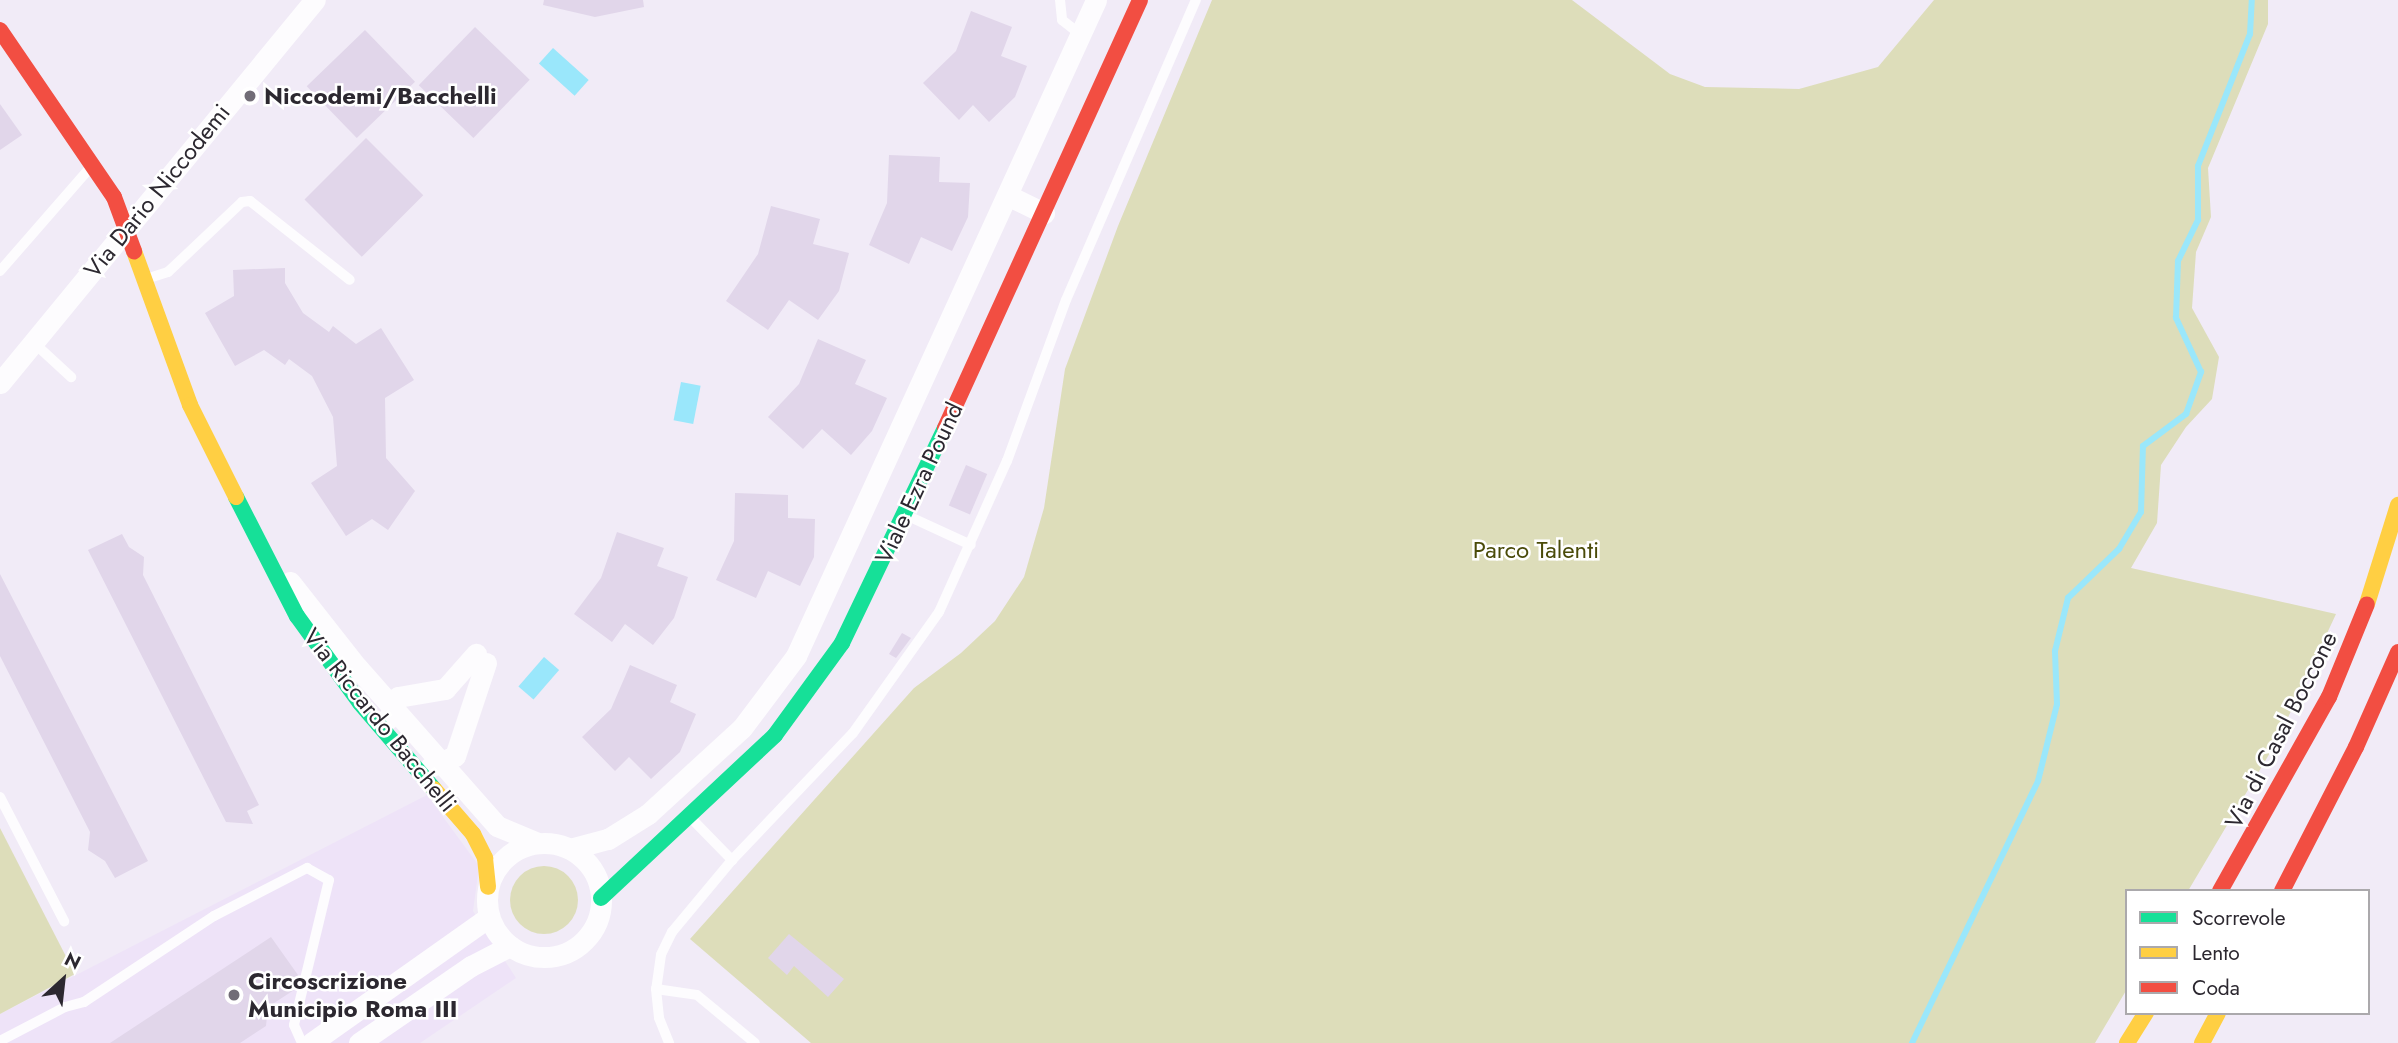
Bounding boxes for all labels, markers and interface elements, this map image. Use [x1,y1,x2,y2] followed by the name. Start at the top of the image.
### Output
[264,82,497,110] place label: Niccodemi/Bacchelli
[242,88,258,104] marker: Niccodemi/Bacchelli
[78,98,236,284] street label: Via Dario Niccodemi
[869,398,969,568] street label: Viale Ezra Pound
[1473,536,1599,564] park label: Parco Talenti
[297,623,463,817] street label: Via Riccardo Bacchelli
[2219,627,2343,833] street label: Via di Casal Boccone
[2125,889,2370,1015] legend
[2192,903,2286,933] text: Scorrevole
[2192,938,2240,968] text: Lento
[28,945,98,1015] north arrow
[60,945,86,976] text: N
[248,967,457,1023] place label: Circoscrizione Municipio Roma III
[2192,973,2240,1003] text: Coda
[226,987,242,1003] marker: Circoscrizione Municipio Roma III

